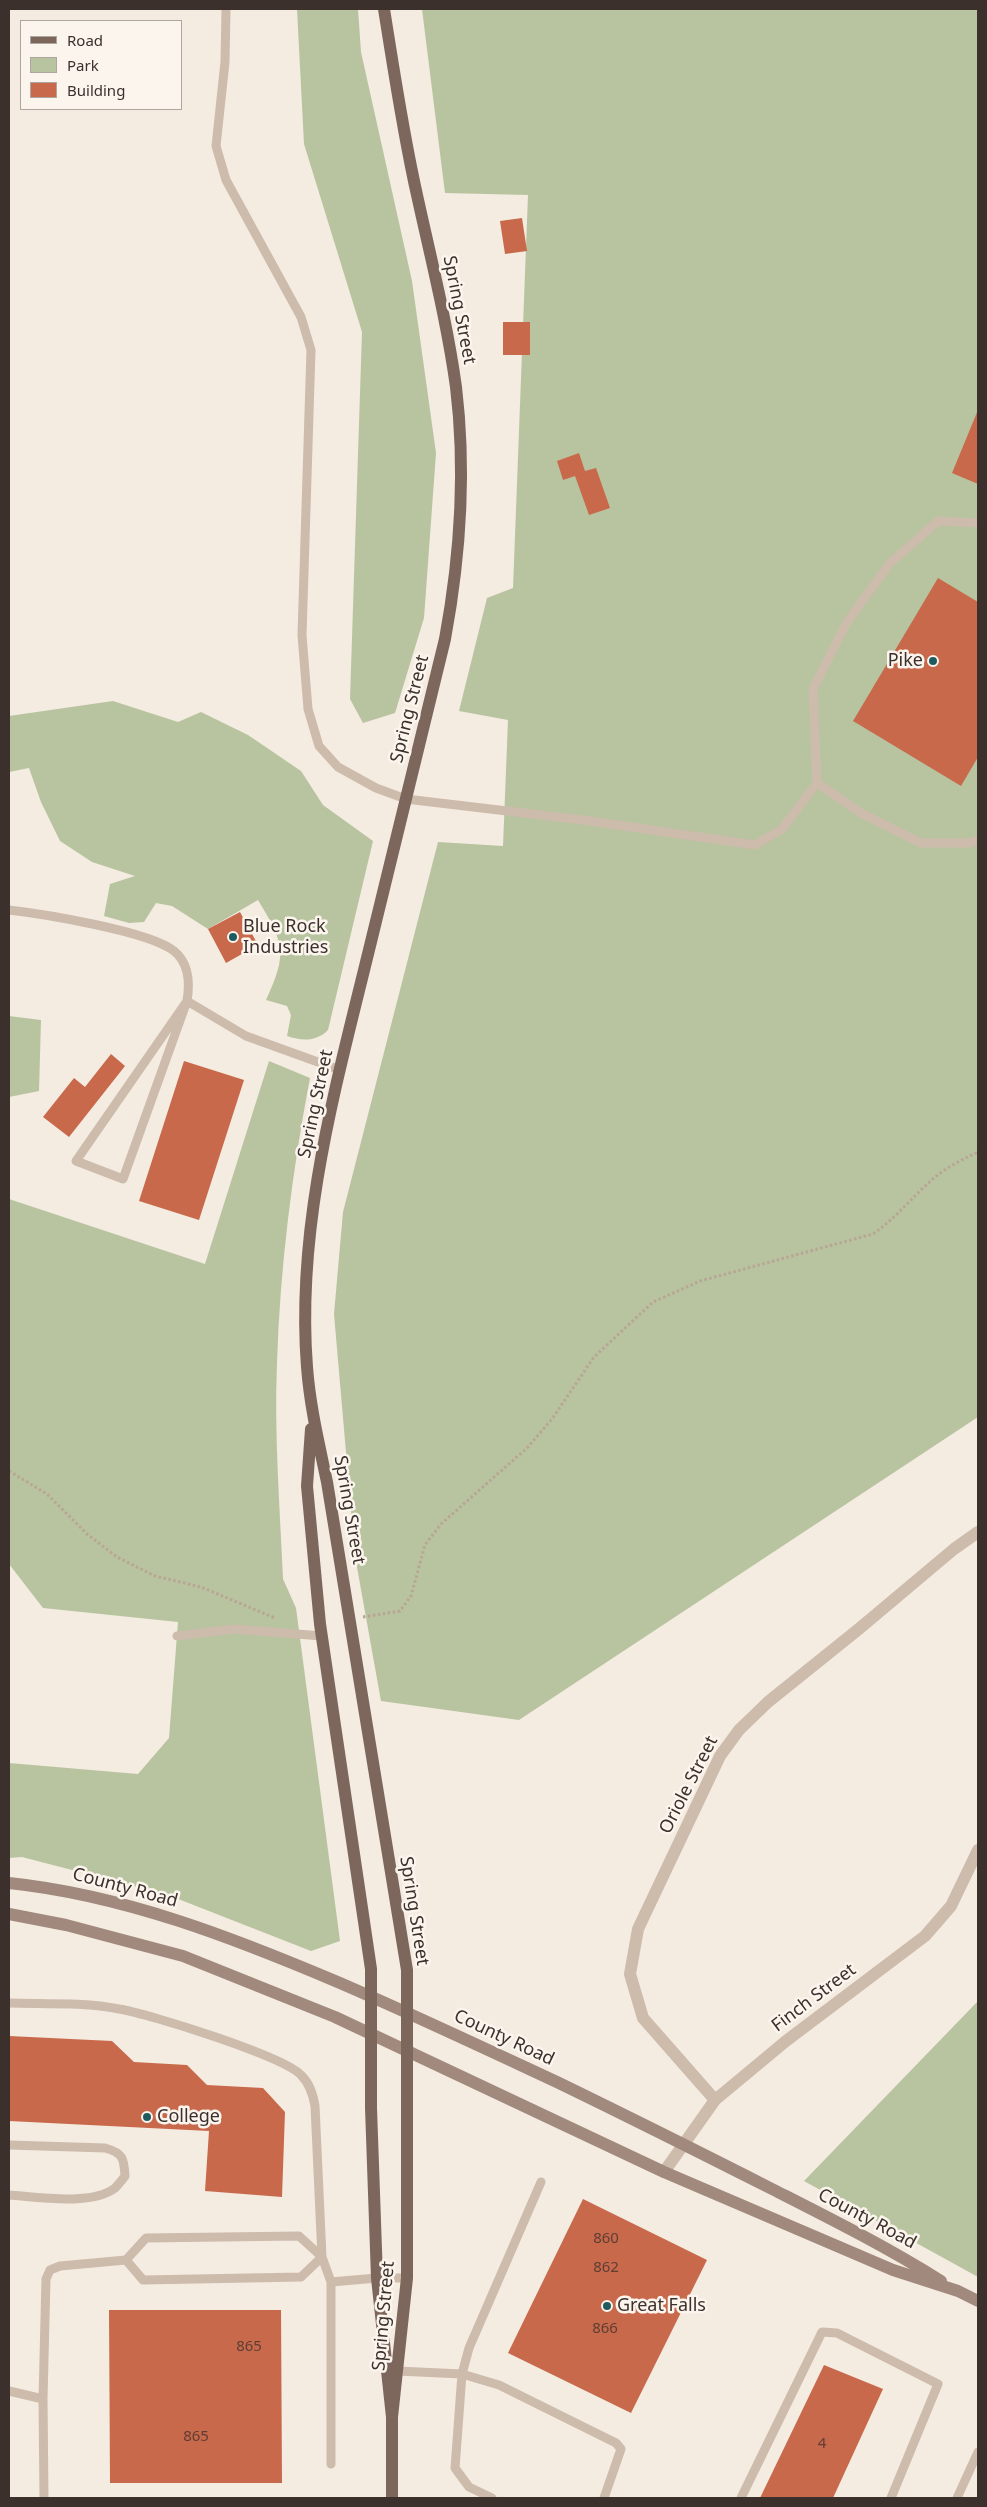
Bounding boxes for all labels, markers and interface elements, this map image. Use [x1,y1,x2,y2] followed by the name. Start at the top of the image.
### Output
[20,20,182,110] legend
[67,30,103,50] text: Road
[67,55,99,75] text: Park
[67,80,125,100] text: Building
[438,254,480,366] street label: Spring Street
[888,650,923,672] place label: Pike
[386,653,434,765] street label: Spring Street
[927,655,939,667] marker: Pike
[243,916,328,959] place label: Blue Rock Industries
[227,931,239,943] marker: Blue Rock Industries
[294,1048,338,1160] street label: Spring Street
[329,1454,369,1566] street label: Spring Street
[655,1733,723,1837] street label: Oriole Street
[395,1855,433,1967] street label: Spring Street
[70,1864,180,1912] street label: County Road
[768,1959,860,2037] street label: Finch Street
[450,2005,558,2071] street label: County Road
[157,2106,220,2128] place label: College
[141,2111,153,2123] marker: College
[814,2184,920,2254] street label: County Road
[593,2230,619,2248] house number: 860
[593,2259,619,2277] house number: 862
[368,2260,400,2372] street label: Spring Street
[617,2295,706,2317] place label: Great Falls
[601,2300,613,2312] marker: Great Falls
[592,2320,618,2338] house number: 866
[236,2338,262,2356] house number: 865
[183,2428,209,2446] house number: 865
[818,2435,826,2453] house number: 4

